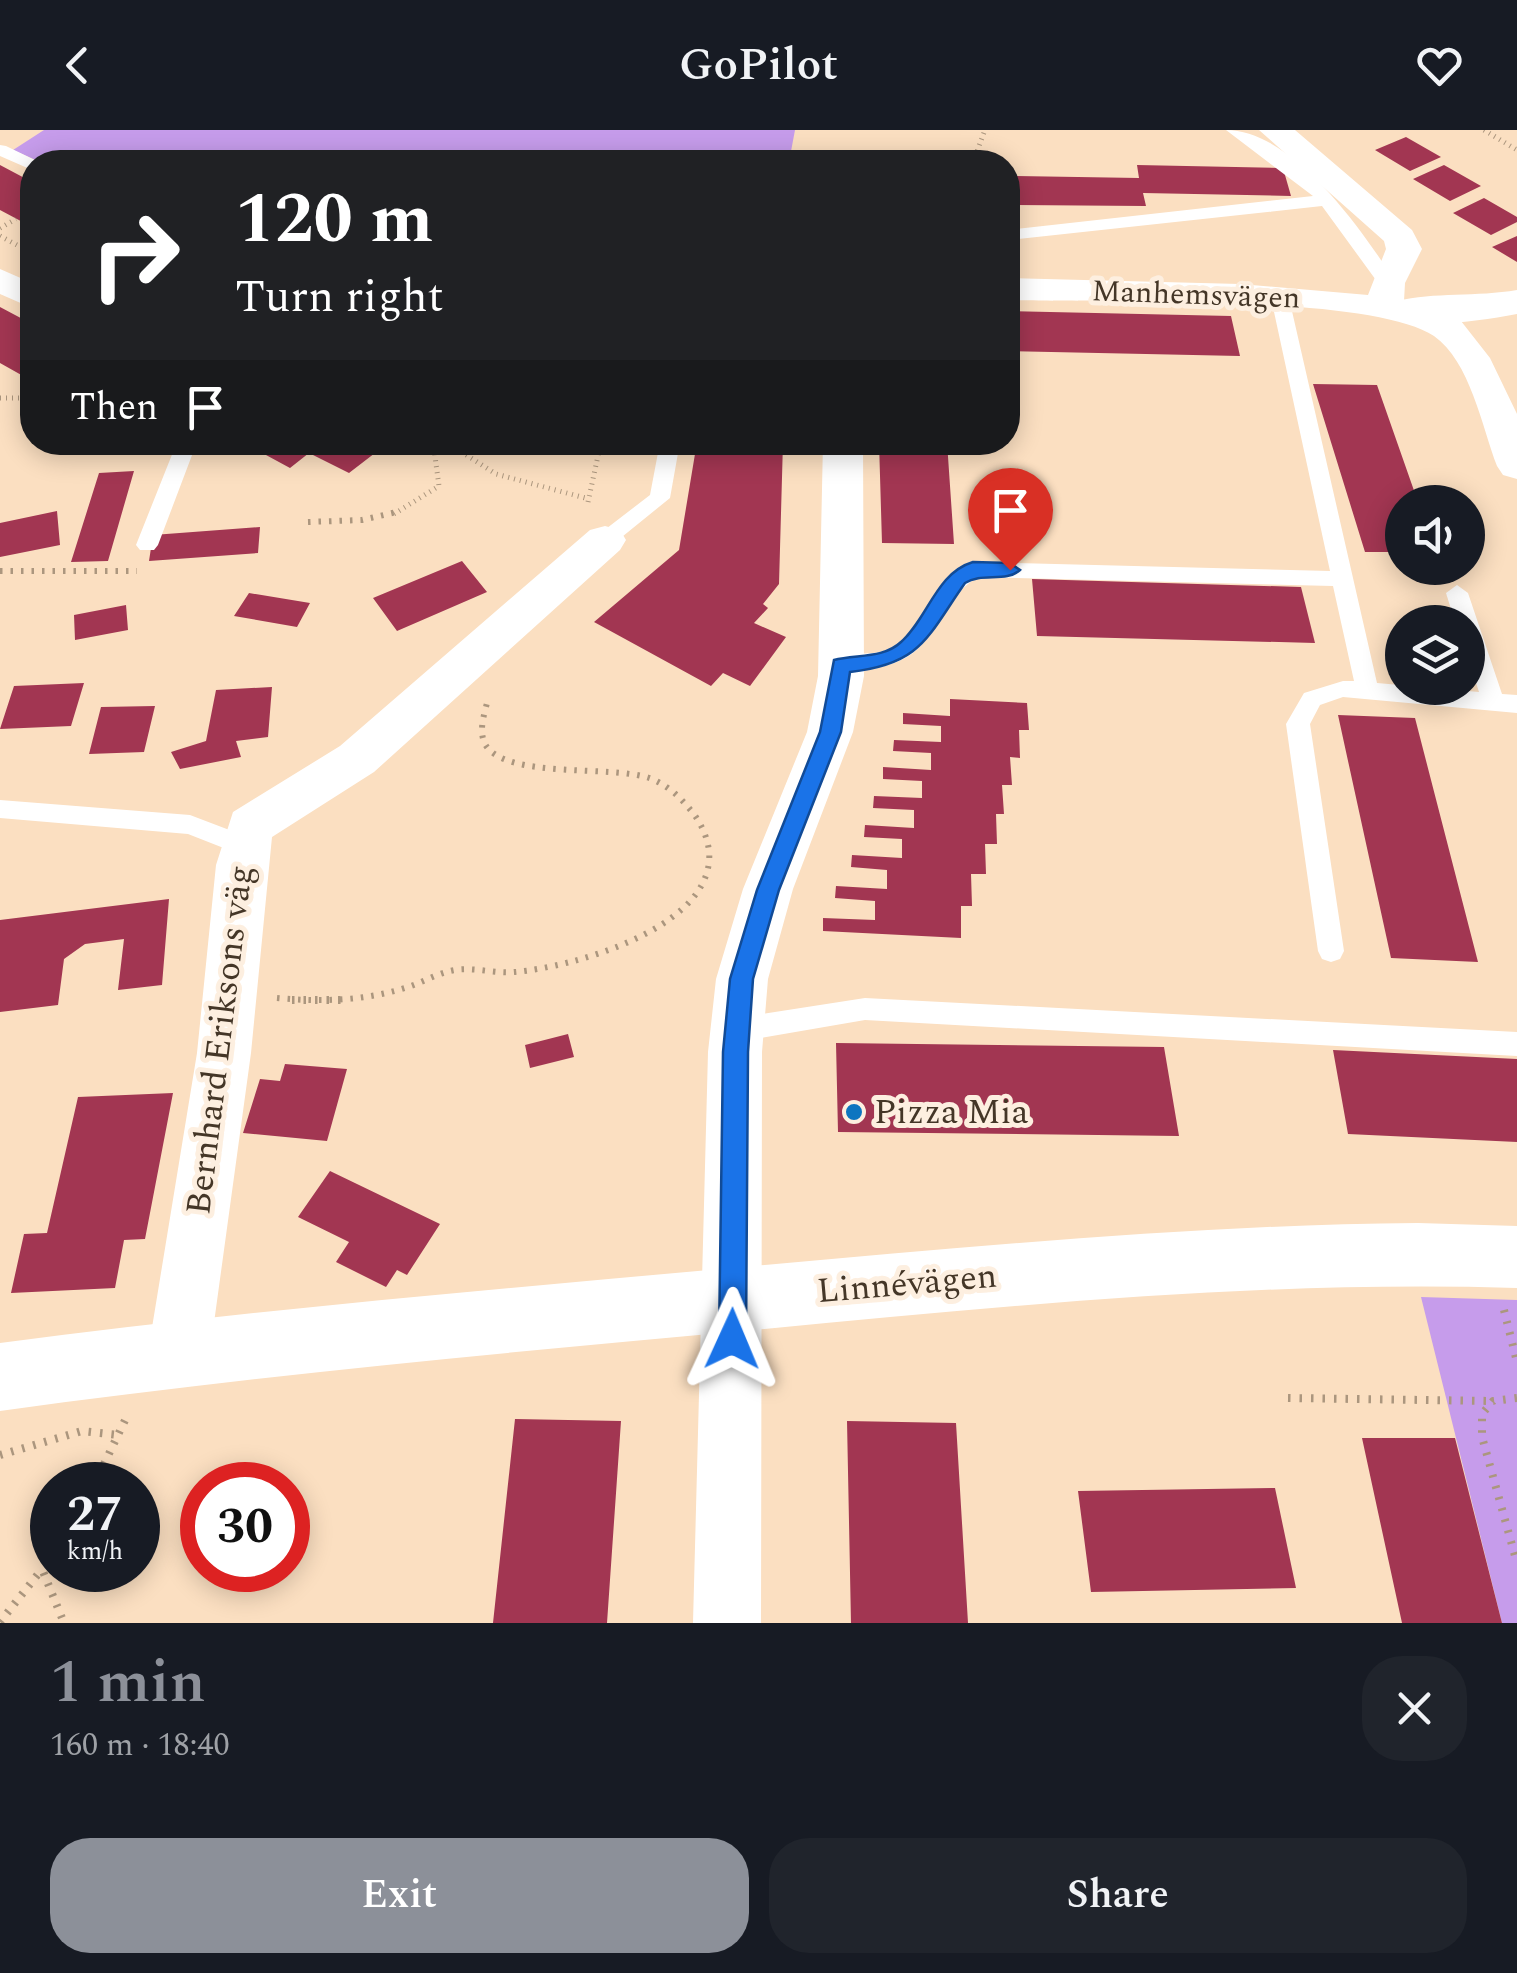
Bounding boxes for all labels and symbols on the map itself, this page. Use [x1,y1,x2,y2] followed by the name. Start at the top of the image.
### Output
[1091,268,1301,322] street label: Manhemsvägen
[968,468,1053,571] pin
[172,862,268,1218] street label: Bernhard Eriksons väg
[874,1086,1029,1139] place label: Pizza Mia
[843,1101,865,1123] marker: Pizza Mia
[815,1250,999,1318] street label: Linnévägen
[680,1287,784,1391] position arrow
[180,1462,310,1592] speed limit sign: 30

